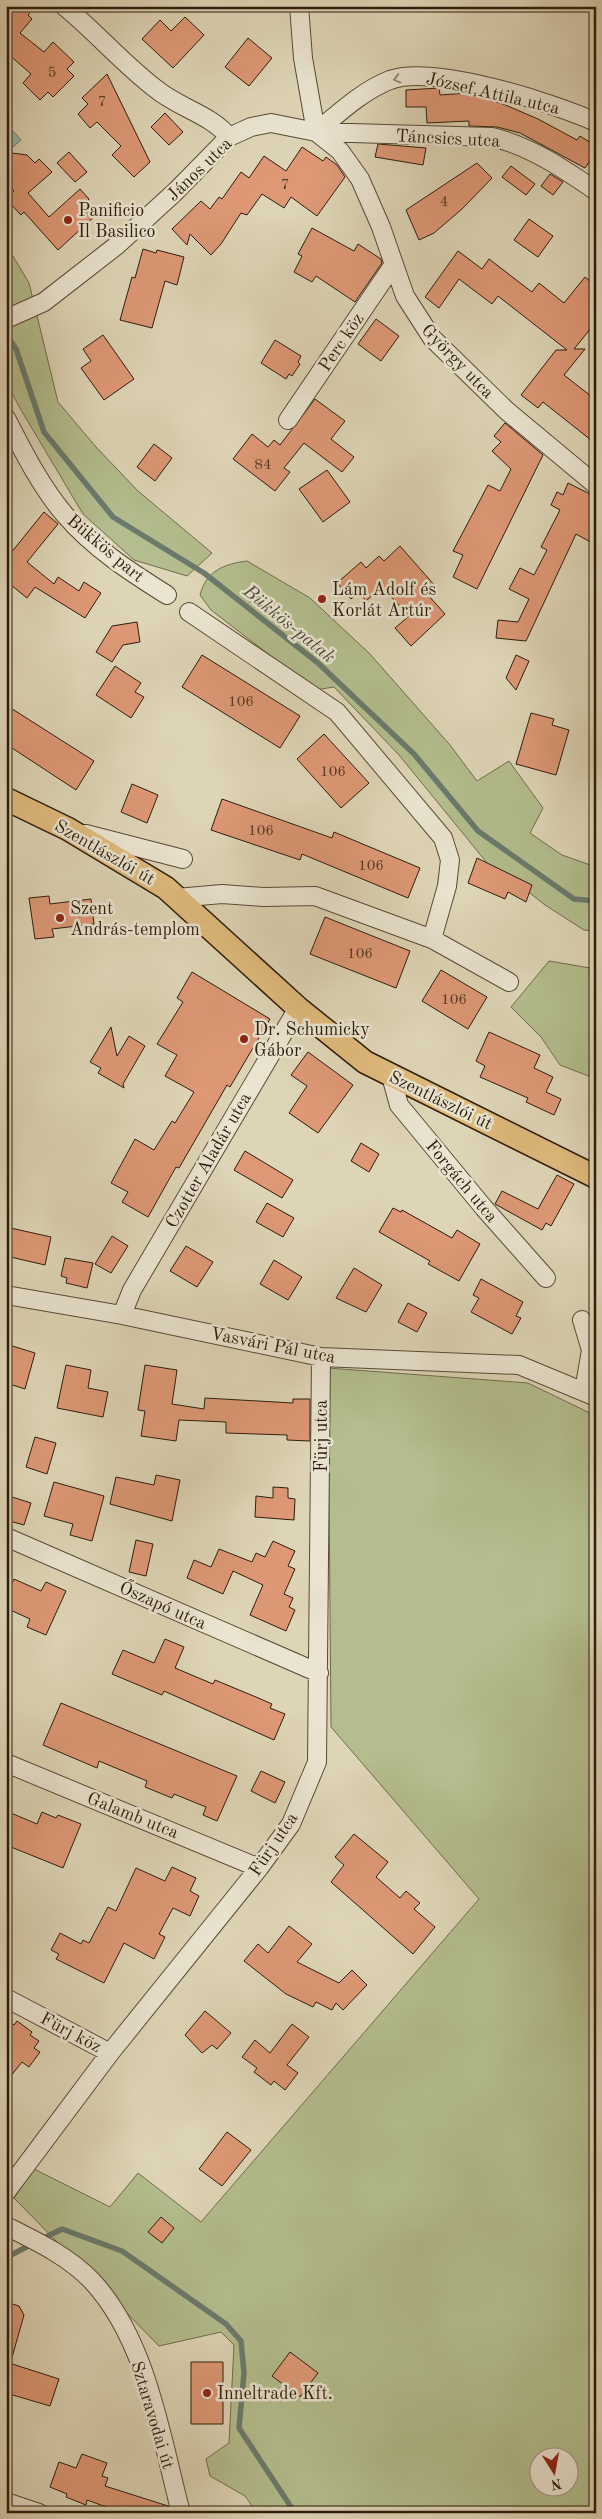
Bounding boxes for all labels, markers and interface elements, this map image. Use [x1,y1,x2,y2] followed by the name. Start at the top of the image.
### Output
[48,66,56,81] house number: 5
[424,70,561,118] street label: József Attila utca
[392,73,401,84] one-way arrow
[98,95,106,110] house number: 7
[395,127,501,151] street label: Táncsics utca
[164,134,236,205] street label: János utca
[281,178,289,193] house number: 7
[440,195,448,210] house number: 4
[78,202,156,241] place label: Panificio Il Basilico
[62,214,74,226] marker: Panificio Il Basilico
[316,310,368,375] street label: Perc köz
[418,321,497,402] street label: György utca
[254,458,272,473] house number: 84
[63,512,147,586] street label: Bükkös part
[332,581,436,620] place label: Lám Adolf és Korlát Artúr
[238,582,338,668] water label: Bükkös-patak
[316,593,328,605] marker: Lám Adolf és Korlát Artúr
[228,695,254,710] house number: 106
[320,765,346,780] house number: 106
[51,817,158,889] street label: Szentlászlói út
[248,824,274,839] house number: 106
[358,859,384,874] house number: 106
[70,900,200,939] place label: Szent András-templom
[54,912,66,924] marker: Szent András-templom
[347,947,373,962] house number: 106
[441,993,467,1008] house number: 106
[254,1021,370,1060] place label: Dr. Schumicky Gábor
[238,1033,250,1045] marker: Dr. Schumicky Gábor
[386,1068,495,1134] street label: Szentlászlói út
[163,1090,255,1231] street label: Czotter Aladár utca
[422,1137,501,1226] street label: Forgách utca
[209,1325,337,1367] street label: Vasvári Pál utca
[313,1400,331,1472] street label: Fürj utca
[116,1574,211,1633] street label: Őszapó utca
[84,1789,181,1842] street label: Galamb utca
[246,1809,302,1880] street label: Fürj utca
[37,2009,104,2056] street label: Fürj köz
[127,2359,177,2471] street label: Sztaravodai út
[217,2385,333,2403] place label: Inneltrade Kft.
[201,2387,213,2399] marker: Inneltrade Kft.
[530,2446,580,2496] north arrow
[549,2476,563,2492] text: N

